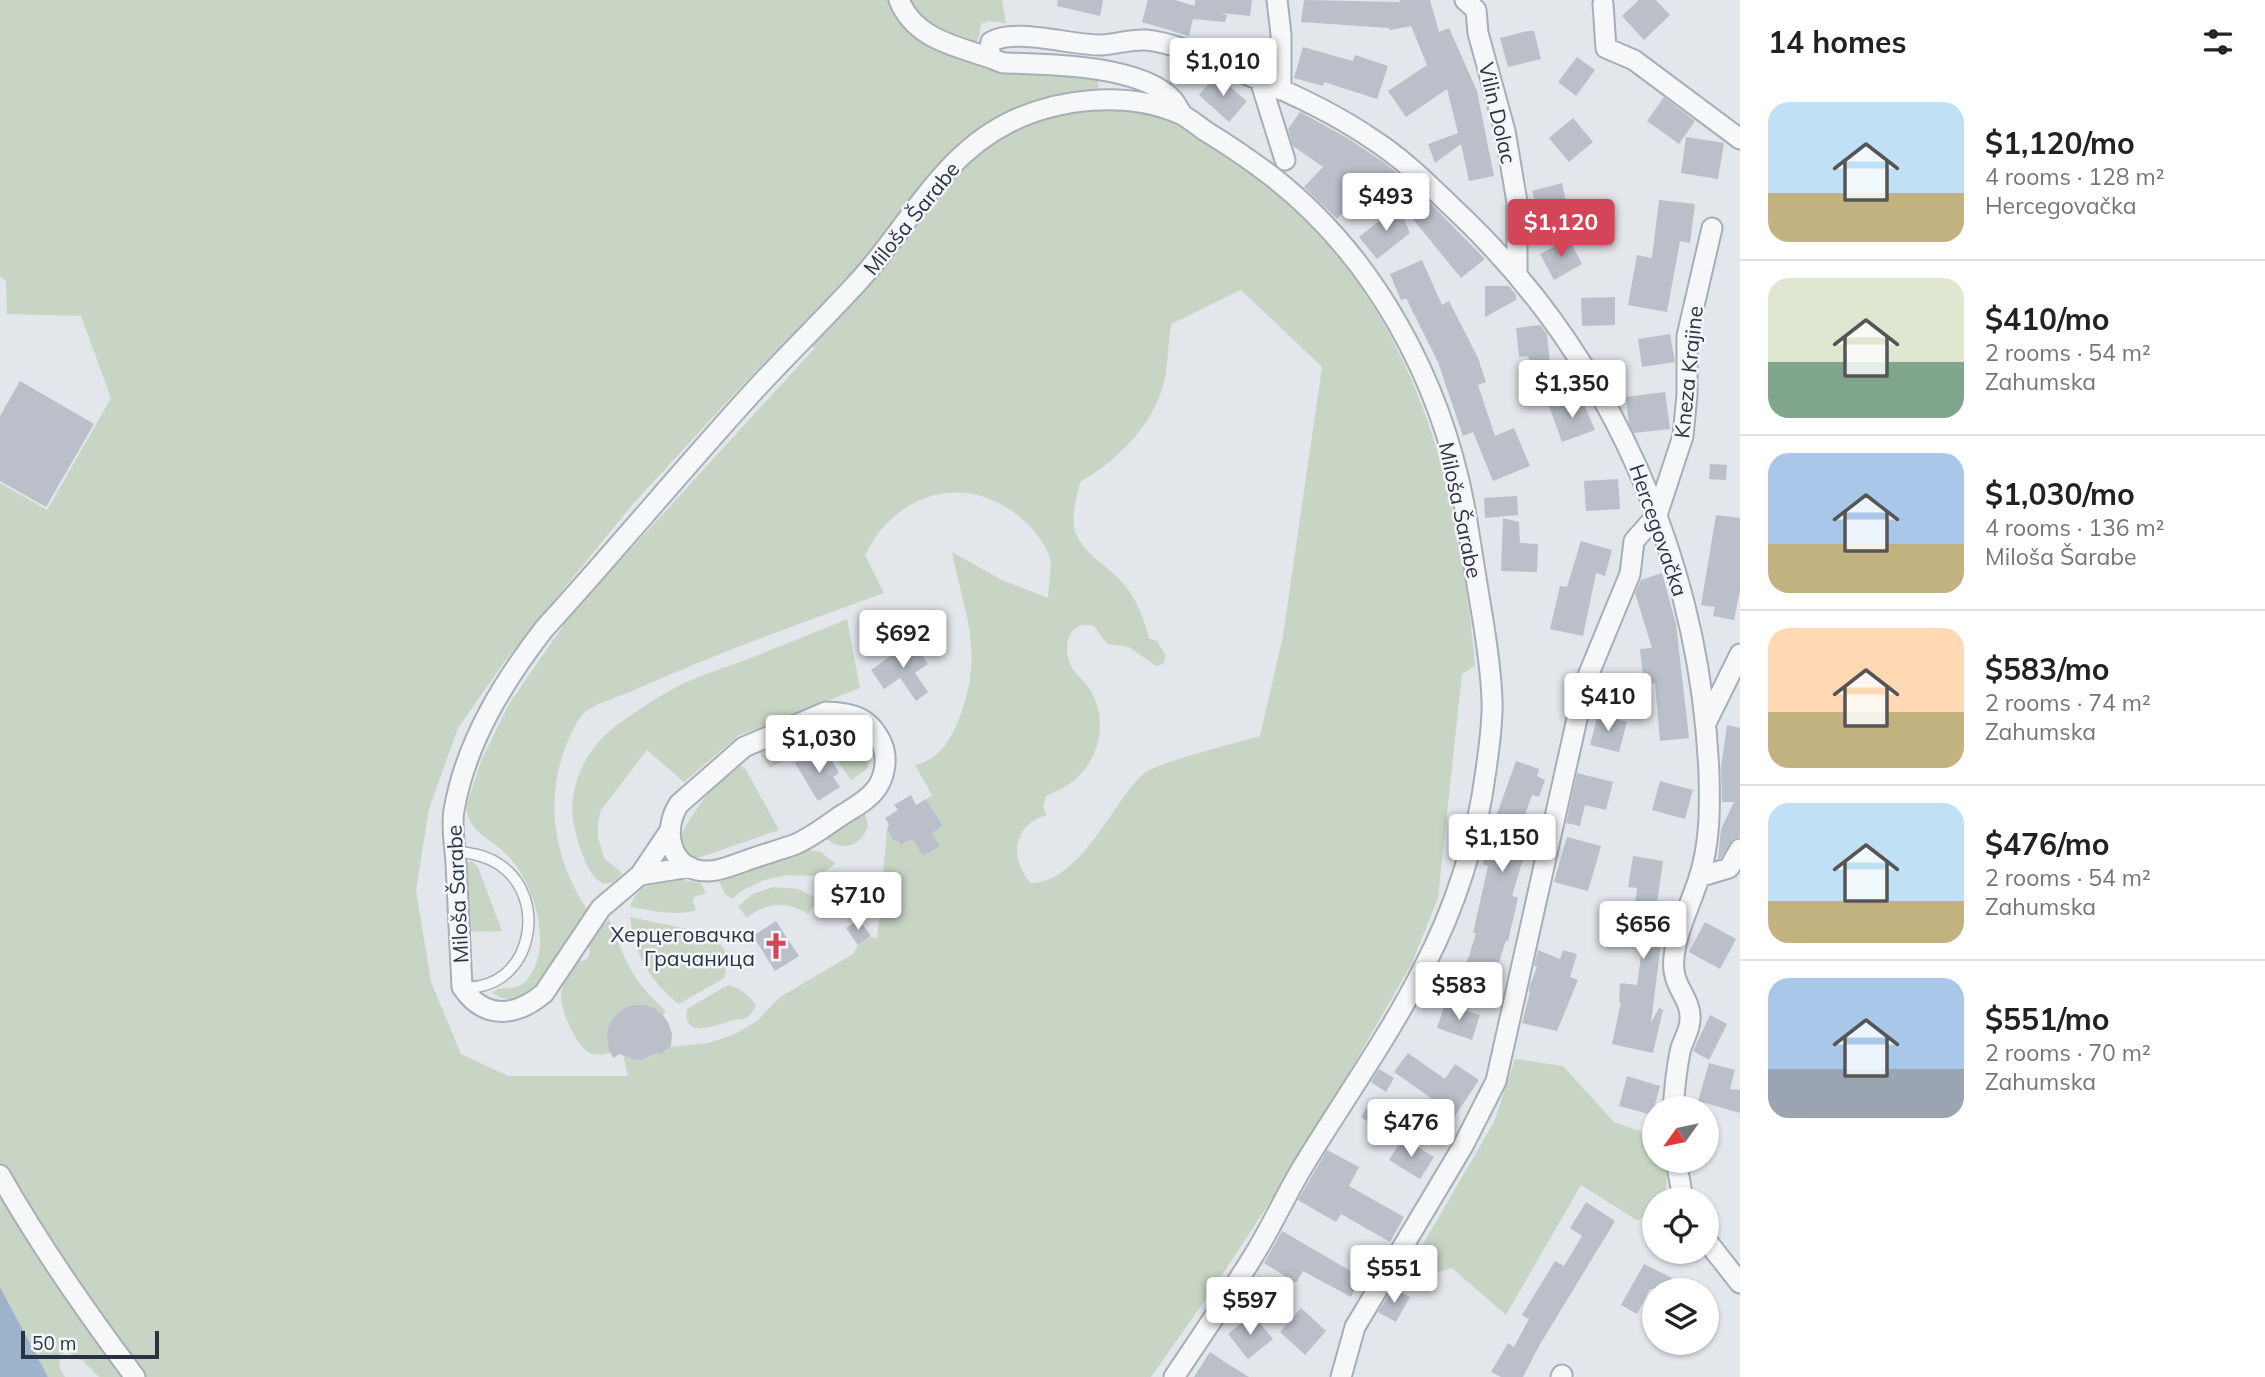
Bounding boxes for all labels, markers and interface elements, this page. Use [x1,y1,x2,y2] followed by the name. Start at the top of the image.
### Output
[1768,23,1907,61] text: 14 homes
[2199,23,2237,61] icon: filters
[1166,38,1280,98] pin: $1,010
[1186,46,1260,75] text: $1,010
[1474,60,1522,166] street label: Vilin Dolac
[1985,124,2135,162] text: $1,120/mo
[1824,130,1908,214] icon: home
[857,156,965,280] street label: Miloša Šarabe
[1985,162,2165,191] text: 4 rooms · 128 m²
[1345,174,1427,233] pin: $493
[1358,181,1414,210] text: $493
[1985,191,2137,220] text: Hercegovačka
[1504,200,1618,259] pin: $1,120
[1524,207,1598,236] text: $1,120
[1985,300,2109,338] text: $410/mo
[1668,304,1708,440] street label: Kneza Krajine
[1824,306,1908,390] icon: home
[1985,338,2151,367] text: 2 rooms · 54 m²
[1515,360,1629,420] pin: $1,350
[1985,367,2096,396] text: Zahumska
[1535,368,1609,397] text: $1,350
[1434,440,1488,580] street label: Miloša Šarabe
[1624,460,1694,600] street label: Hercegovačka
[1985,475,2135,513] text: $1,030/mo
[1824,481,1908,565] icon: home
[1985,513,2165,542] text: 4 rooms · 136 m²
[1985,542,2137,571] text: Miloša Šarabe
[862,610,944,670] pin: $692
[875,618,931,647] text: $692
[1985,650,2109,688] text: $583/mo
[1824,656,1908,740] icon: home
[1567,674,1649,733] pin: $410
[1580,681,1636,710] text: $410
[1985,688,2151,717] text: 2 rooms · 74 m²
[762,716,876,775] pin: $1,030
[1985,717,2096,746] text: Zahumska
[782,723,856,752] text: $1,030
[1445,814,1559,874] pin: $1,150
[1465,822,1539,851] text: $1,150
[440,824,474,964] street label: Miloša Šarabe
[1985,825,2109,863] text: $476/mo
[1824,831,1908,915] icon: home
[1985,863,2151,892] text: 2 rooms · 54 m²
[817,872,899,932] pin: $710
[830,880,886,909] text: $710
[1985,892,2096,921] text: Zahumska
[1602,902,1684,961] pin: $656
[1615,909,1671,938] text: $656
[611,921,755,971] place label: Херцеговачка Грачаница
[761,931,791,961] church icon: Херцеговачка Грачаница
[1418,962,1500,1022] pin: $583
[1431,970,1487,999] text: $583
[1985,1000,2109,1038] text: $551/mo
[1824,1006,1908,1090] icon: home
[1985,1038,2151,1067] text: 2 rooms · 70 m²
[1985,1067,2096,1096] text: Zahumska
[1642,1096,1718,1172] north arrow
[1642,1096,1719,1355] map controls
[1370,1100,1452,1159] pin: $476
[1383,1107,1439,1136] text: $476
[1642,1187,1719,1264] button: locate
[1353,1246,1435,1305] pin: $551
[1366,1253,1422,1282] text: $551
[1209,1278,1291,1337] pin: $597
[1642,1278,1719,1355] button: layers
[1222,1285,1278,1314] text: $597
[21,1328,159,1360] scale bar
[32,1331,76,1355] text: 50 m

